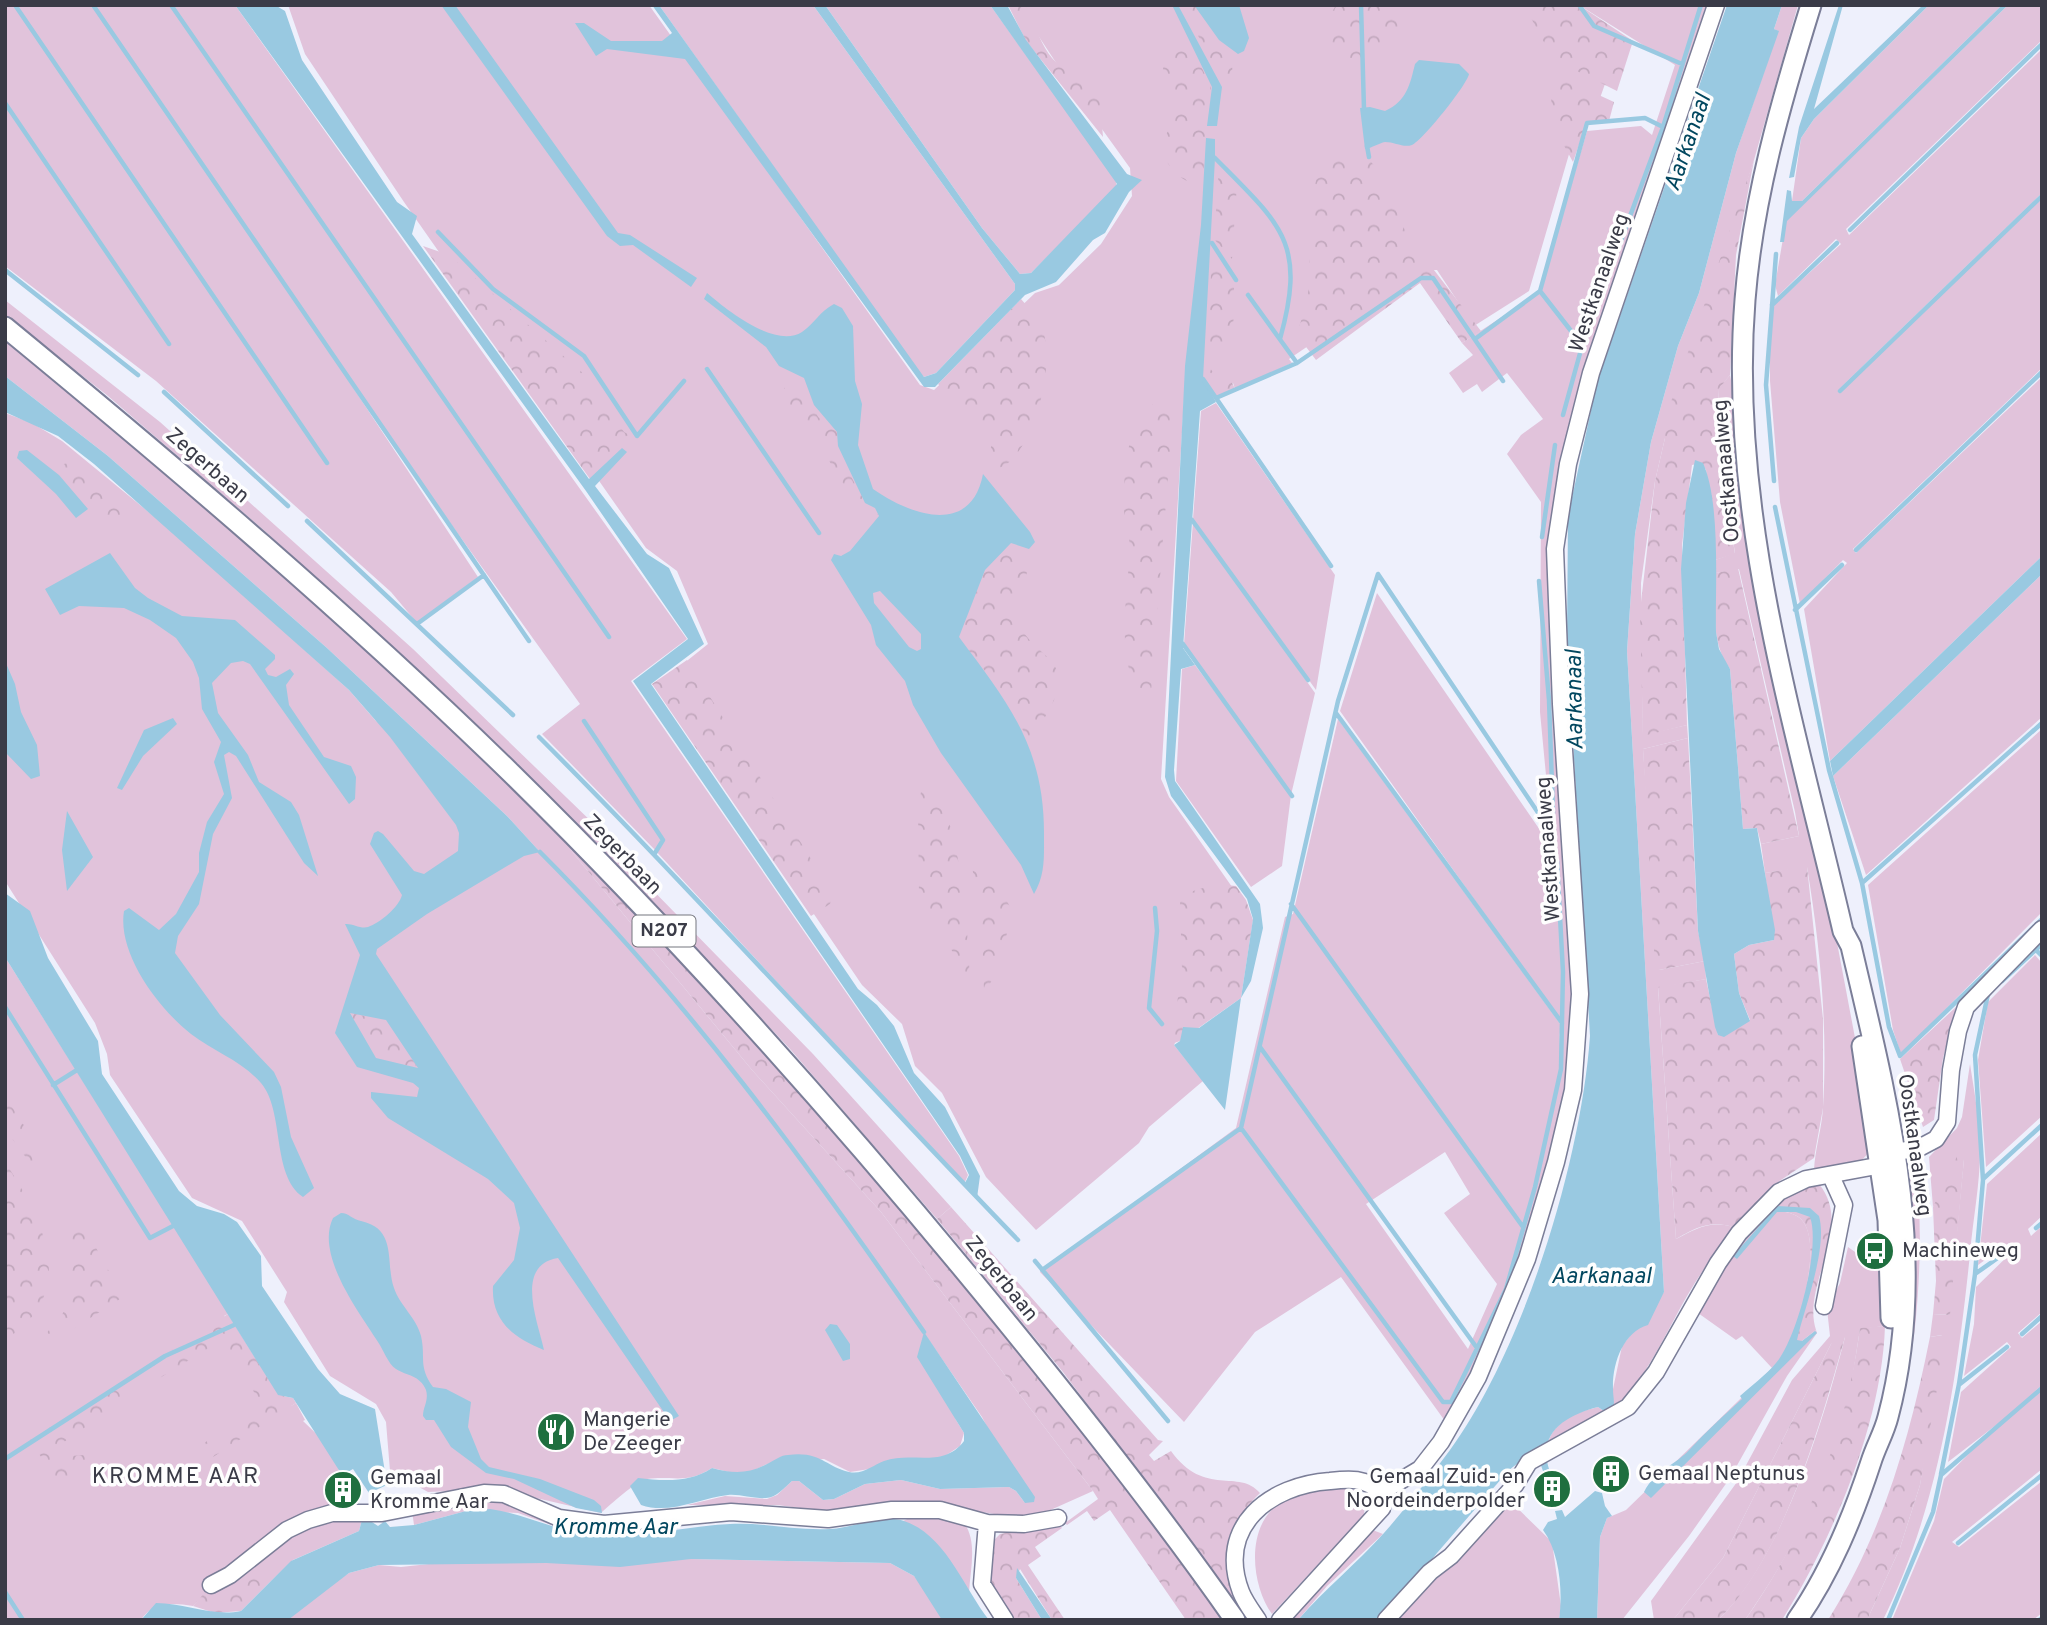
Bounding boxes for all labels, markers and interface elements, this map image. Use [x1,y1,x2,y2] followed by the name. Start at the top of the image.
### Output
[1659,90,1719,195] water label: Aarkanaal
[1564,210,1636,356] street label: Westkanaalweg
[1707,398,1747,544] street label: Oostkanaalweg
[159,422,255,510] street label: Zegerbaan
[1561,648,1591,750] water label: Aarkanaal
[1530,776,1568,922] street label: Westkanaalweg
[577,809,667,901] street label: Zegerbaan
[632,916,696,946] road number: N207
[1891,1072,1937,1218] street label: Oostkanaalweg
[1854,1230,1896,1272] bus stop icon: Machineweg
[958,1231,1044,1327] street label: Zegerbaan
[1902,1238,2019,1265] place label: Machineweg
[1551,1263,1652,1292] water label: Aarkanaal
[583,1407,681,1458] place label: Mangerie De Zeeger
[535,1411,577,1453] restaurant icon: Mangerie De Zeeger
[1590,1453,1632,1495] building icon: Gemaal Neptunus
[1638,1461,1805,1488] place label: Gemaal Neptunus
[92,1463,260,1492] district label: KROMME AAR
[1346,1464,1525,1515] place label: Gemaal Zuid- en Noordeinderpolder
[370,1465,488,1516] place label: Gemaal Kromme Aar
[1531,1468,1573,1510] building icon: Gemaal Zuid- en Noordeinderpolder
[322,1469,364,1511] building icon: Gemaal Kromme Aar
[553,1514,679,1543] water label: Kromme Aar

